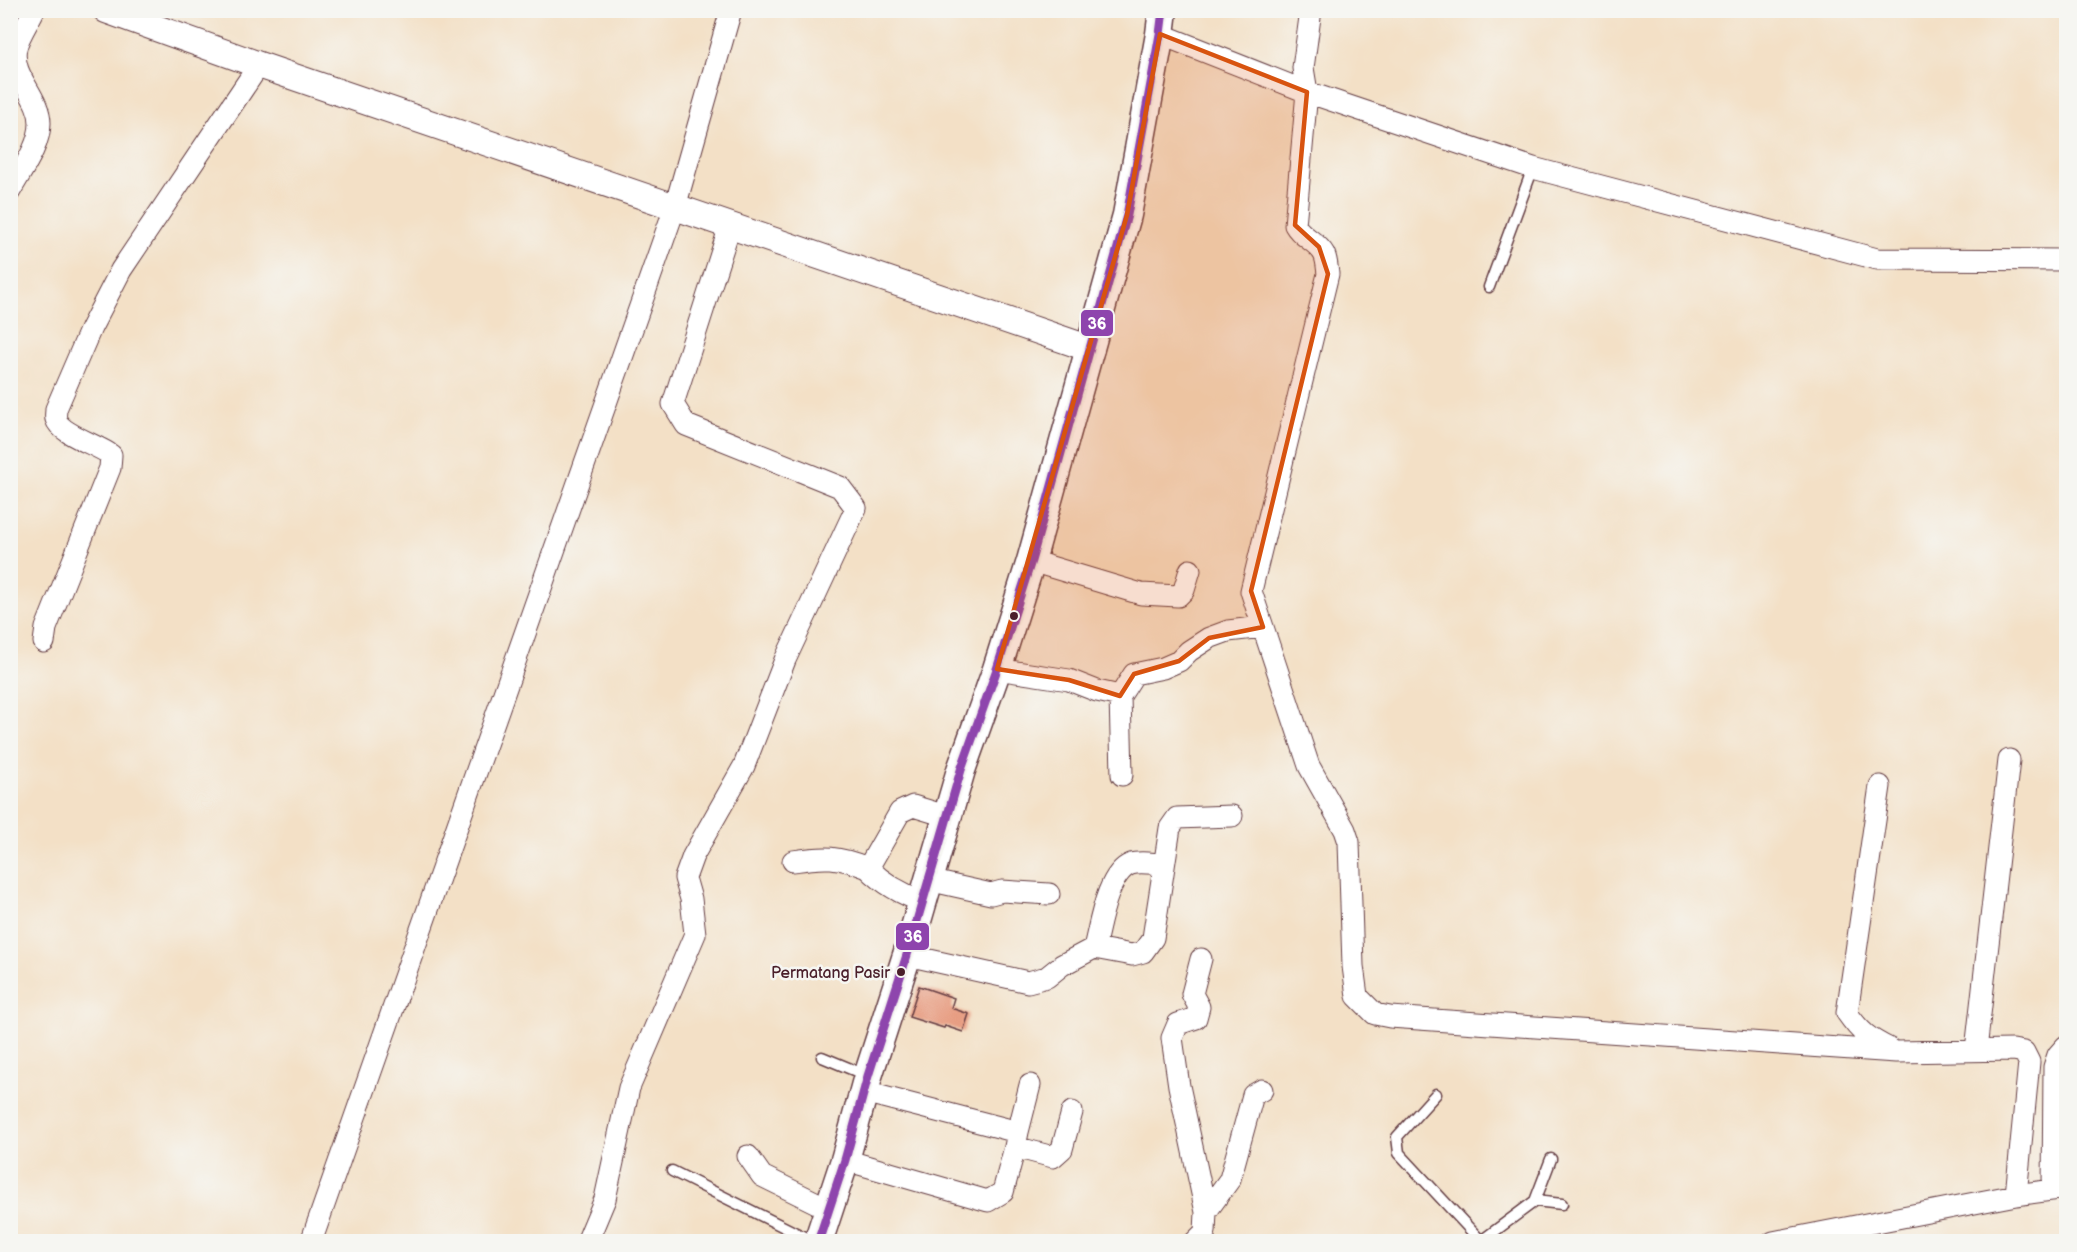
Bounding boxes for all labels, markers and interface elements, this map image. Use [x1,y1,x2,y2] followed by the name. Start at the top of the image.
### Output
[1080,309,1114,337] line badge: 36
[1087,315,1107,334] text: 36
[1008,610,1020,622] unlabelled marker
[895,922,930,951] line badge: 36
[903,928,923,947] text: 36
[771,964,890,983] place label: Permatang Pasir
[895,966,907,978] marker: Permatang Pasir

